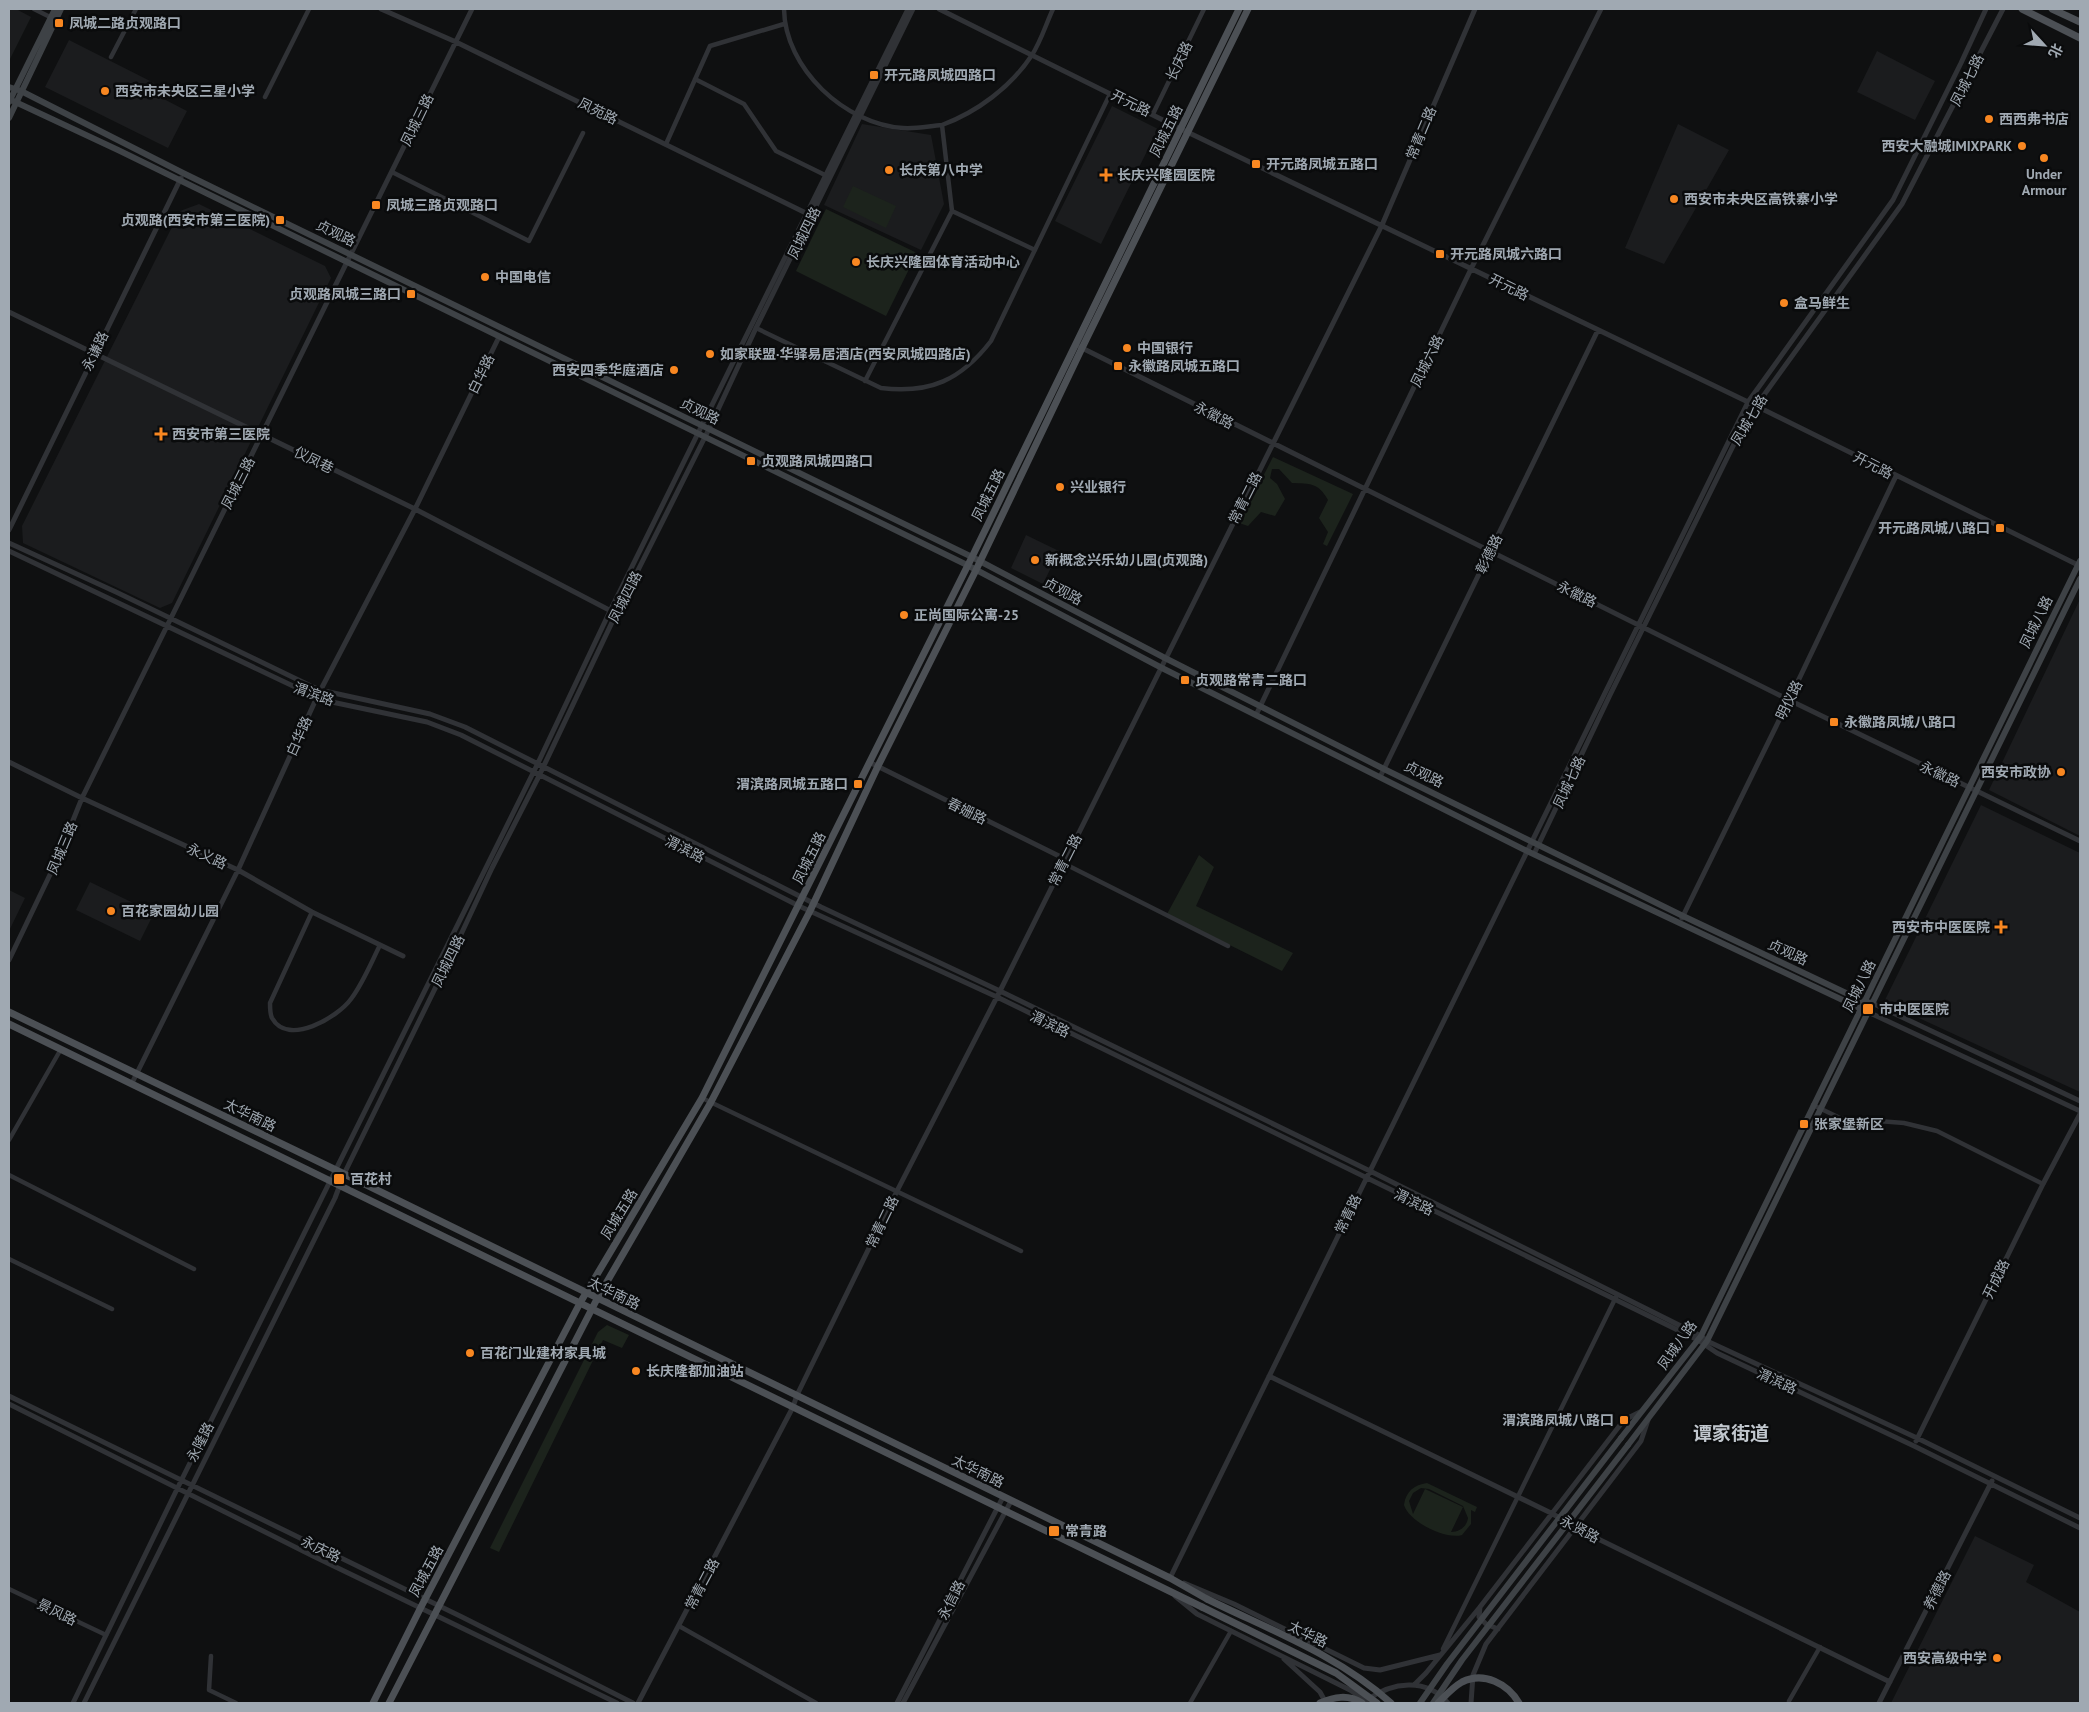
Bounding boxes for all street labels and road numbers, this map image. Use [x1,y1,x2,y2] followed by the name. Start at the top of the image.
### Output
[1162,38,1196,84] street label: 长庆路
[1946,51,1988,109] street label: 凤城七路
[1108,86,1154,120] street label: 开元路
[397,91,437,149] street label: 凤城三路
[575,94,621,128] street label: 凤苑路
[1146,102,1186,160] street label: 凤城五路
[1402,104,1440,162] street label: 常青二路
[784,204,824,262] street label: 凤城四路
[313,216,359,250] street label: 贞观路
[1486,270,1532,304] street label: 开元路
[78,328,112,374] street label: 永谦路
[1407,332,1447,390] street label: 凤城六路
[464,351,498,397] street label: 白华路
[1727,391,1771,449] street label: 凤城七路
[677,394,723,428] street label: 贞观路
[1191,397,1237,433] street label: 永徽路
[291,443,337,477] street label: 仪凤巷
[1850,447,1896,483] street label: 开元路
[217,454,259,512] street label: 凤城三路
[968,466,1008,524] street label: 凤城五路
[1224,469,1266,527] street label: 常青二路
[1472,531,1506,577] street label: 彰德路
[604,568,646,626] street label: 凤城四路
[1040,573,1086,609] street label: 贞观路
[1554,577,1600,611] street label: 永徽路
[2016,593,2056,651] street label: 凤城八路
[1772,677,1806,723] street label: 明仪路
[291,678,337,710] street label: 渭滨路
[282,713,316,759] street label: 白华路
[1549,753,1589,811] street label: 凤城七路
[1401,757,1447,791] street label: 贞观路
[1917,757,1963,791] street label: 永徽路
[944,794,990,828] street label: 春姗路
[43,819,81,877] street label: 凤城三路
[789,829,829,887] street label: 凤城五路
[662,831,708,867] street label: 渭滨路
[1044,831,1086,889] street label: 常青二路
[184,839,230,873] street label: 永义路
[428,932,468,990] street label: 凤城四路
[1765,935,1811,969] street label: 贞观路
[1839,957,1879,1015] street label: 凤城八路
[1027,1007,1073,1041] street label: 渭滨路
[221,1095,279,1135] street label: 太华南路
[597,1185,641,1243] street label: 凤城五路
[1391,1185,1437,1219] street label: 渭滨路
[1331,1191,1365,1237] street label: 常青路
[862,1193,902,1251] street label: 常青二路
[1979,1256,2013,1302] street label: 开成路
[585,1273,643,1313] street label: 太华南路
[1654,1317,1700,1373] street label: 凤城八路
[1754,1364,1800,1398] street label: 渭滨路
[182,1419,218,1465] street label: 永隆路
[949,1451,1007,1491] street label: 太华南路
[1557,1511,1603,1547] street label: 永贤路
[298,1532,344,1566] street label: 永庆路
[405,1542,447,1600] street label: 凤城五路
[681,1555,723,1613] street label: 常青二路
[1919,1567,1955,1613] street label: 养德路
[933,1577,969,1623] street label: 永信路
[34,1595,80,1629] street label: 景风路
[1285,1617,1331,1651] street label: 太华路

